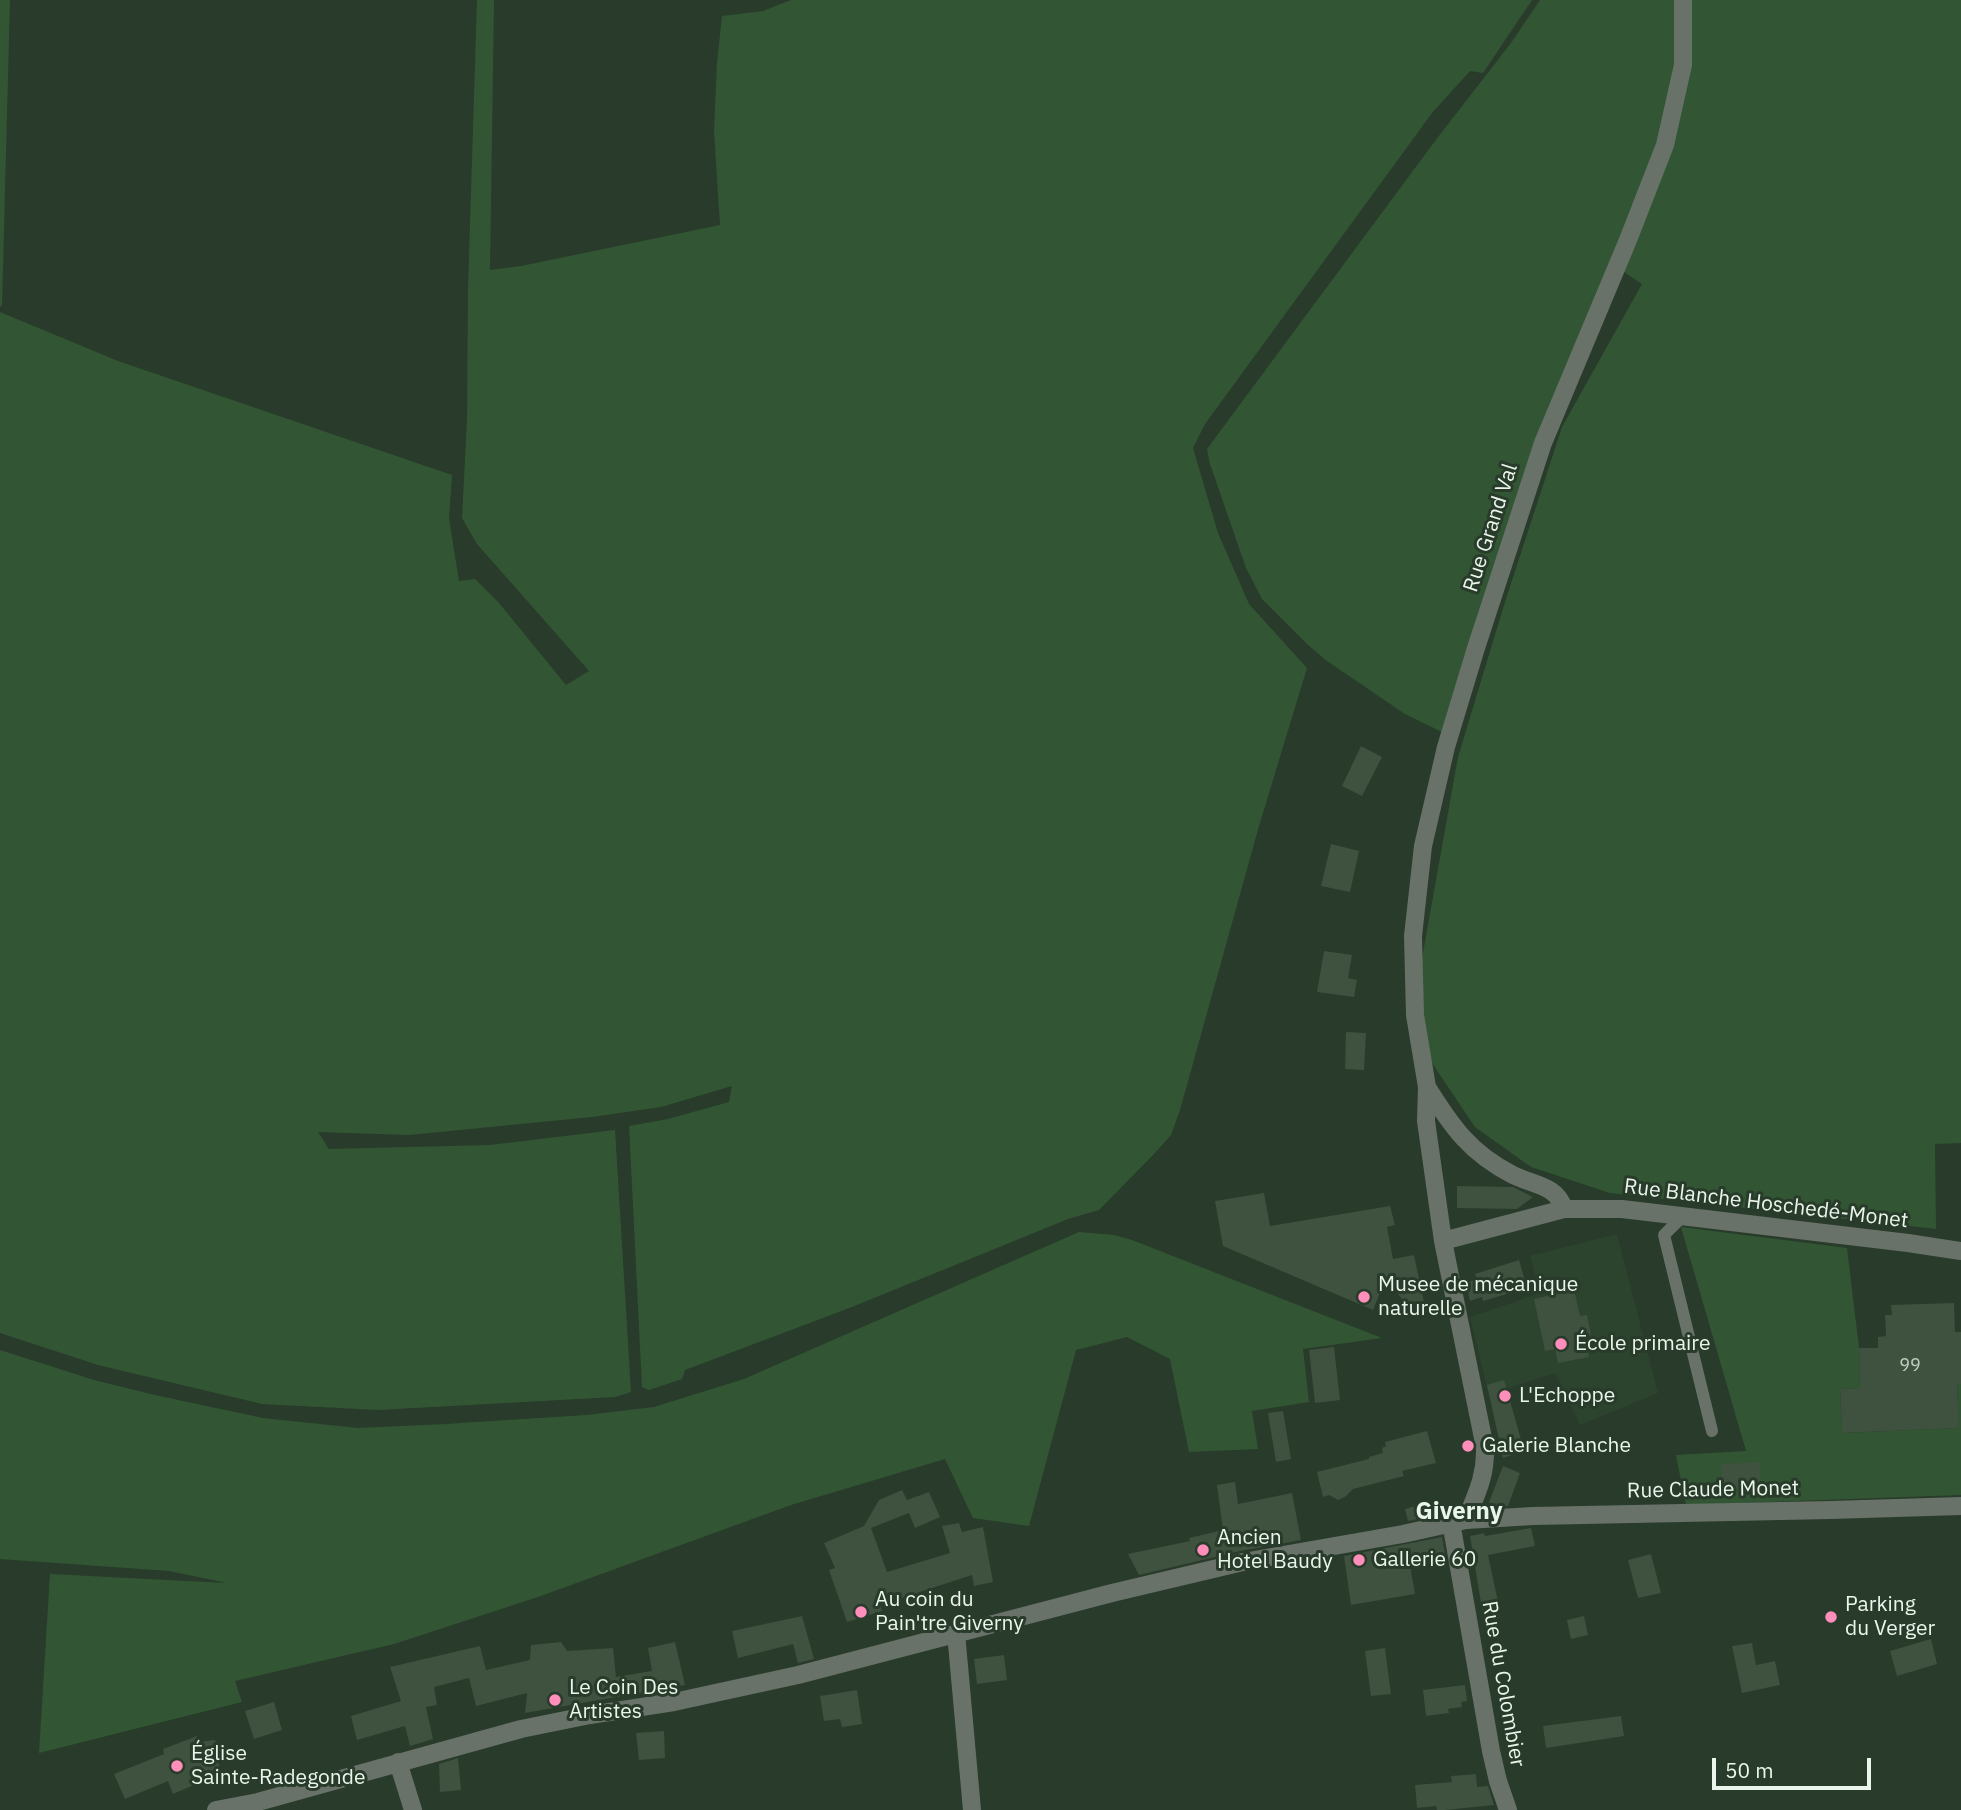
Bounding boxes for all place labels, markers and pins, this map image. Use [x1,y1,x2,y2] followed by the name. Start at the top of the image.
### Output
[1378,1272,1578,1322] place label: Musee de mécanique naturelle
[1356,1289,1372,1305] marker: Musee de mécanique naturelle
[1575,1331,1710,1357] place label: École primaire
[1553,1336,1569,1352] marker: École primaire
[1519,1383,1615,1409] place label: L'Echoppe
[1497,1388,1513,1404] marker: L'Echoppe
[1482,1433,1631,1459] place label: Galerie Blanche
[1460,1438,1476,1454] marker: Galerie Blanche
[1217,1525,1333,1575] place label: Ancien Hotel Baudy
[1195,1542,1211,1558] marker: Ancien Hotel Baudy
[1373,1547,1476,1573] place label: Gallerie 60
[1351,1552,1367,1568] marker: Gallerie 60
[875,1587,1024,1637] place label: Au coin du Pain'tre Giverny
[1845,1592,1935,1642] place label: Parking du Verger
[853,1604,869,1620] marker: Au coin du Pain'tre Giverny
[1823,1609,1839,1625] marker: Parking du Verger
[569,1675,679,1725] place label: Le Coin Des Artistes
[547,1692,563,1708] marker: Le Coin Des Artistes
[191,1741,366,1791] place label: Église Sainte-Radegonde
[169,1758,185,1774] marker: Église Sainte-Radegonde

